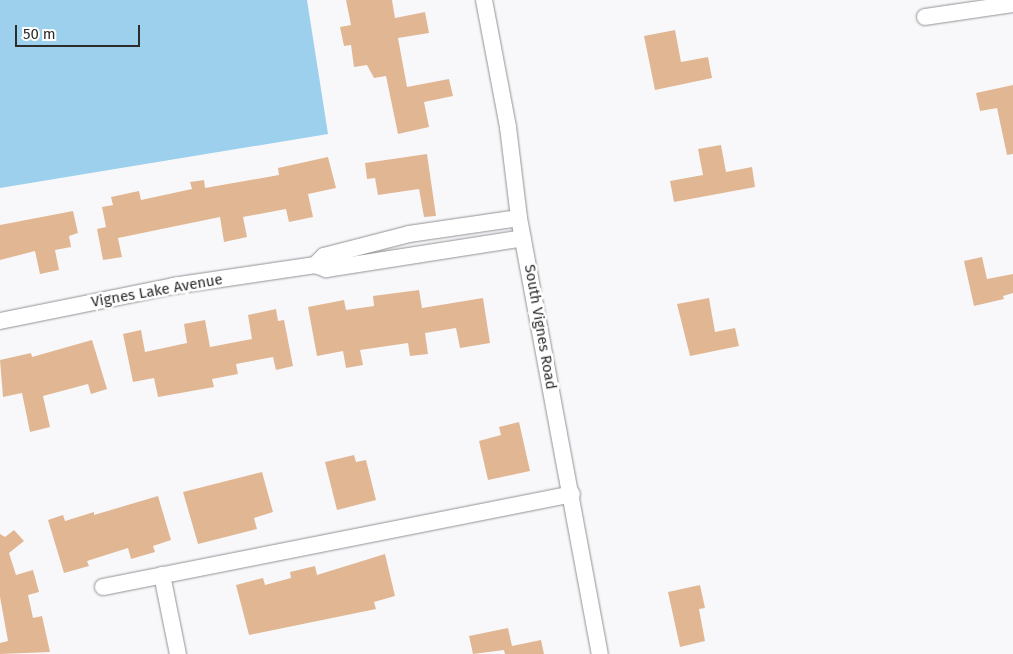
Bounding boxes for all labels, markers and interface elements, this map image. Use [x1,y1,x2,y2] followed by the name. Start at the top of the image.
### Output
[18,15,142,47] scale bar
[23,25,56,43] text: 50 m
[520,263,560,391] street label: South Vignes Road
[90,271,224,311] street label: Vignes Lake Avenue

